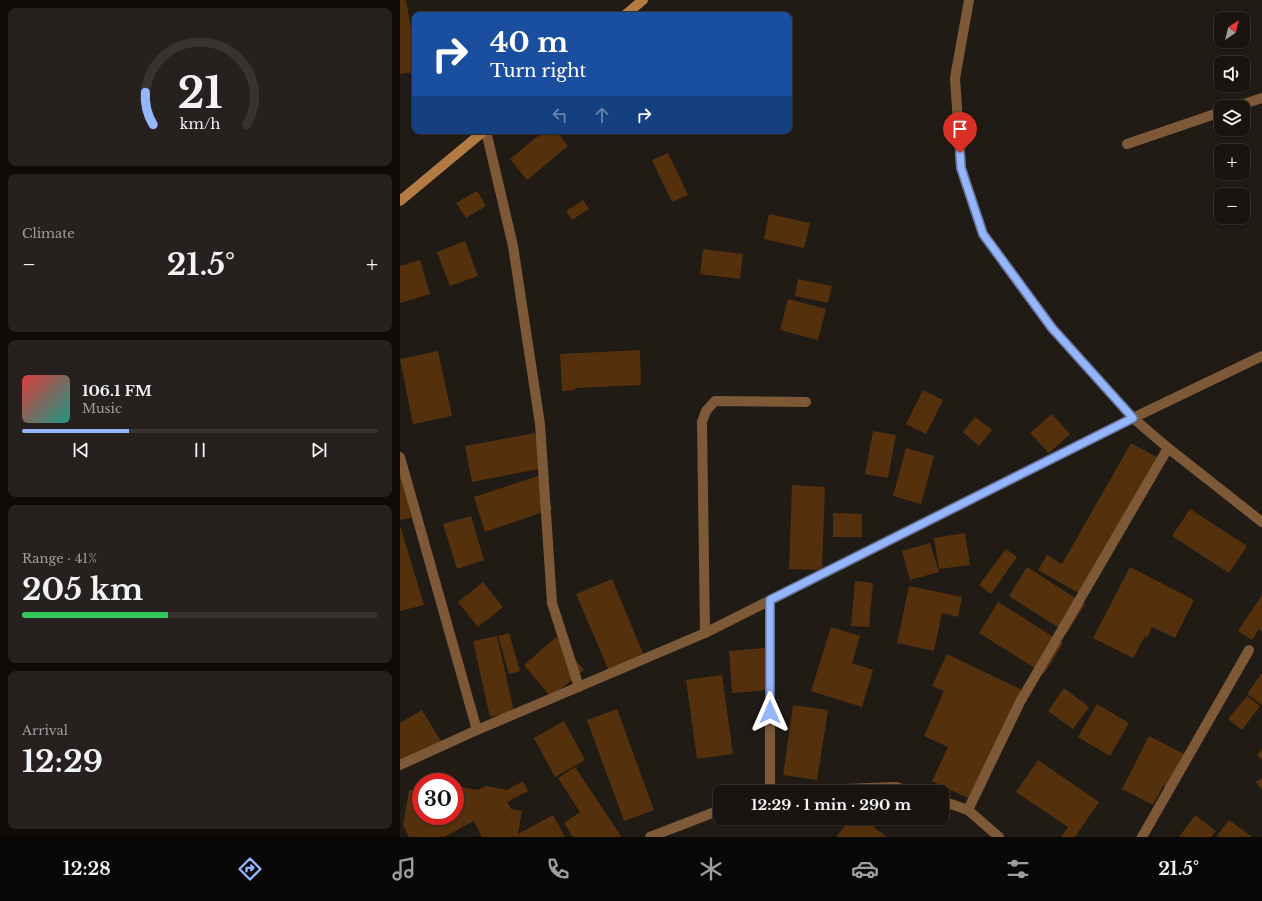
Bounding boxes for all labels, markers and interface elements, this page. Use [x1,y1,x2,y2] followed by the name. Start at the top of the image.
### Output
[1214,12,1250,48] north arrow
[1214,12,1250,224] map controls
[490,25,568,60] text: 40 m
[424,28,476,80] icon: right
[1214,56,1250,92] button: sound
[490,60,586,82] text: Turn right
[177,68,223,119] text: 21
[1214,100,1250,136] button: layers
[549,104,571,126] icon: left
[591,104,613,126] icon: ahead
[633,104,655,126] icon: right
[943,112,977,153] pin
[180,114,220,132] text: km/h
[949,118,971,140] icon: arrive
[1214,144,1250,180] button: +
[1214,188,1250,224] button: −
[22,225,75,242] text: Climate
[167,246,235,283] text: 21.5°
[22,251,36,278] text: −
[366,251,378,278] text: +
[82,381,152,400] text: 106.1 FM
[82,400,122,417] text: Music
[70,439,92,461] icon: previous
[189,439,211,461] icon: pause
[308,439,330,461] icon: next
[22,550,97,567] text: Range · 41%
[22,571,143,608] text: 205 km
[749,691,791,733] position arrow
[22,722,68,739] text: Arrival
[22,743,103,780] text: 12:29
[412,773,464,825] speed limit sign: 30
[751,795,911,814] text: 12:29 · 1 min · 290 m
[236,855,264,883] icon: directions
[390,855,418,883] icon: music
[544,855,572,883] icon: phone
[697,855,725,883] icon: climate
[851,855,879,883] icon: car
[1004,855,1032,883] icon: filters
[63,858,111,880] text: 12:28
[1158,858,1199,880] text: 21.5°

